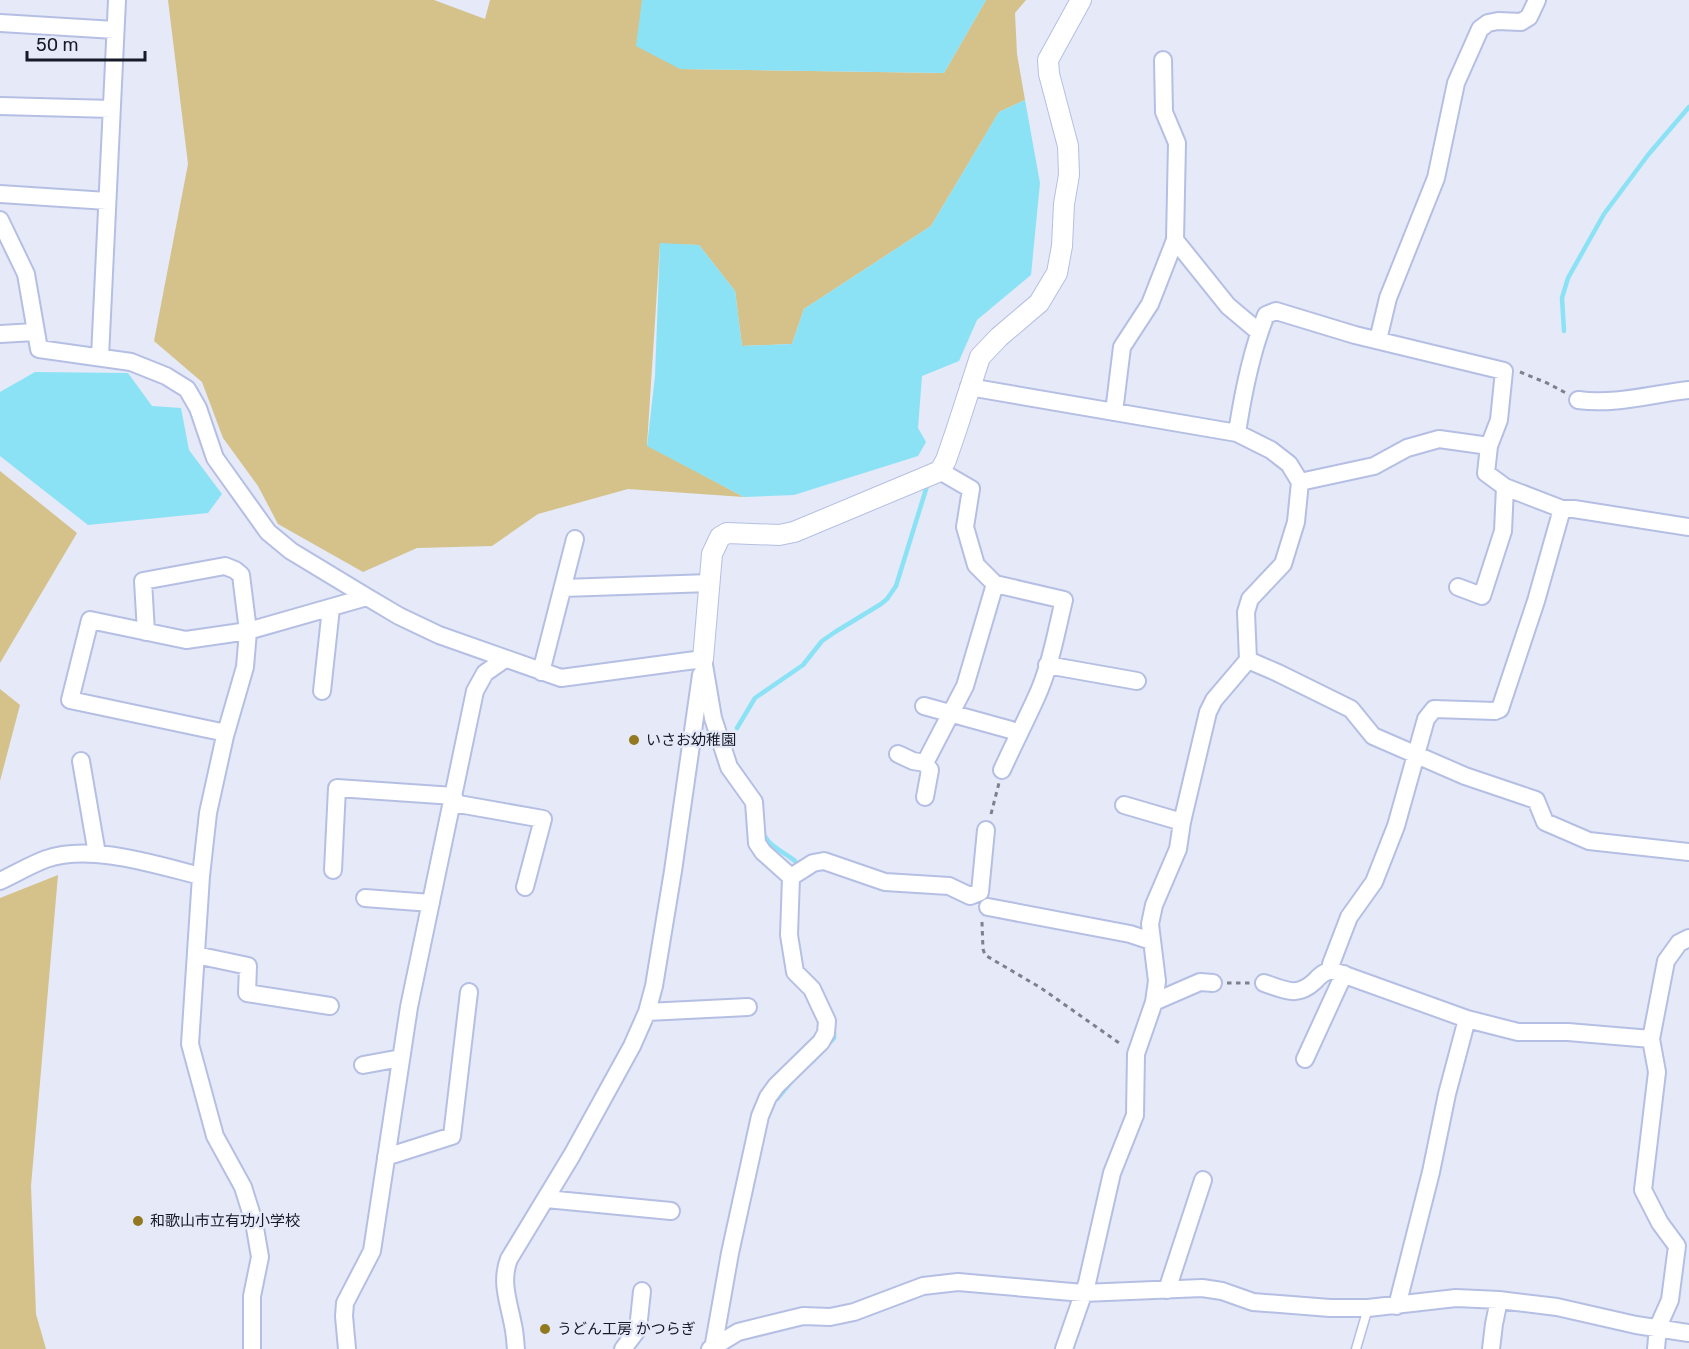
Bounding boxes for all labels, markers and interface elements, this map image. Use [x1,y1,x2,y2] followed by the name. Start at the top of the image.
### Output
[27,24,146,62] scale bar
[36,34,79,56] text: 50 m
[646,731,736,749] place label: いさお幼稚園
[627,733,641,747] marker: いさお幼稚園
[150,1212,300,1230] place label: 和歌山市立有功小学校
[131,1214,145,1228] marker: 和歌山市立有功小学校
[557,1320,696,1338] place label: うどん工房 かつらぎ
[538,1322,552,1336] marker: うどん工房 かつらぎ

